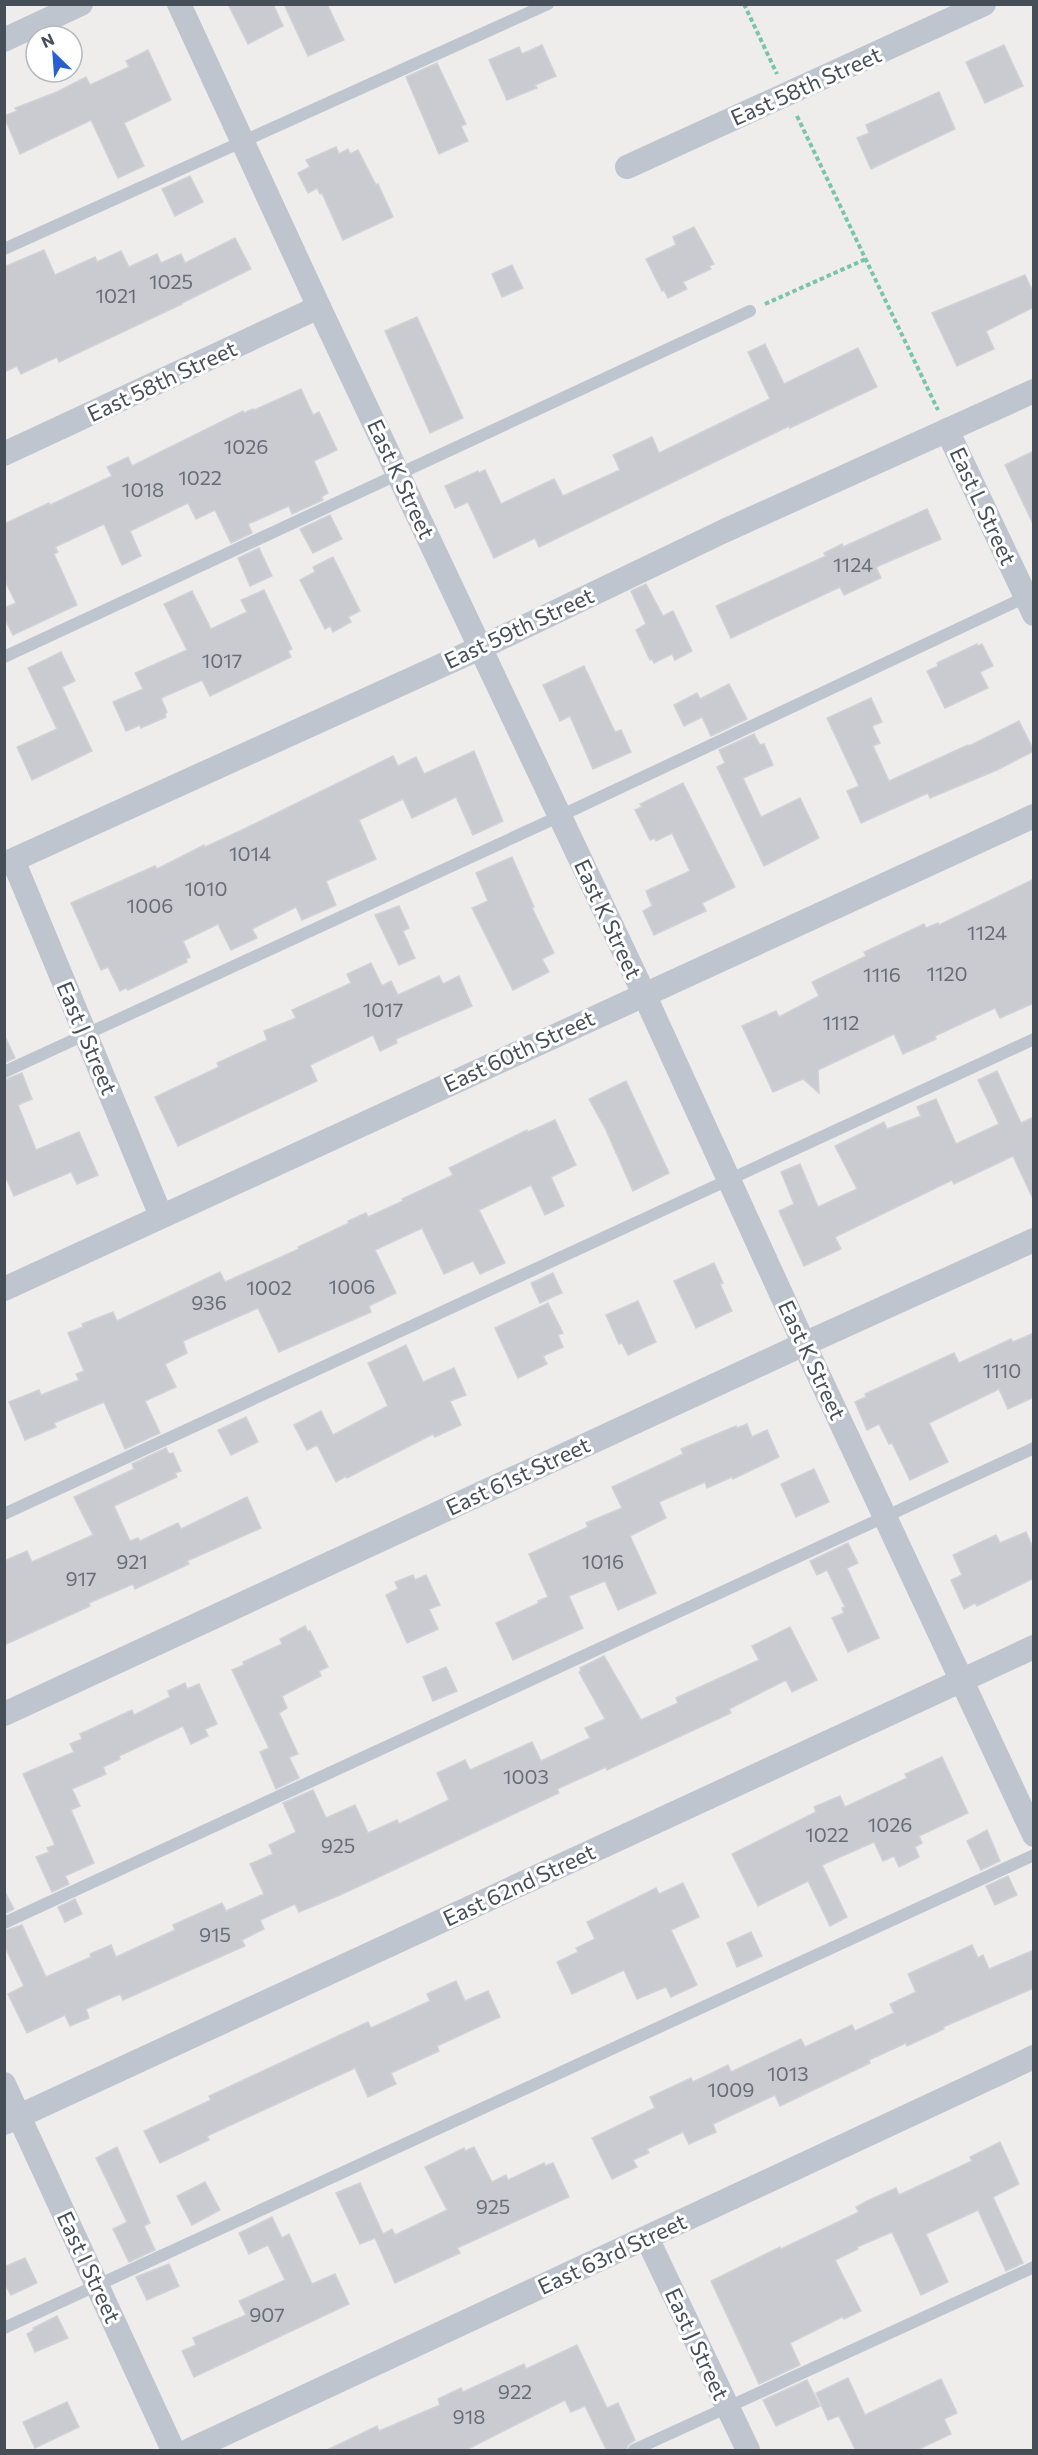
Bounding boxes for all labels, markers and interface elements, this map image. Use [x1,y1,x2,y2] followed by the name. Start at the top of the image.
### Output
[24,24,84,84] north arrow
[38,29,57,51] text: N
[726,40,885,131] street label: East 58th Street
[149,269,193,293] house number: 1025
[95,283,137,307] house number: 1021
[83,334,241,427] street label: East 58th Street
[362,415,441,543] street label: East K Street
[224,434,268,458] house number: 1026
[944,443,1022,569] street label: East L Street
[178,465,222,489] house number: 1022
[122,477,164,501] house number: 1018
[833,552,873,576] house number: 1124
[440,581,598,674] street label: East 59th Street
[202,648,242,672] house number: 1017
[229,841,271,865] house number: 1014
[569,855,648,983] street label: East K Street
[184,876,228,900] house number: 1010
[127,893,173,917] house number: 1006
[967,920,1007,944] house number: 1124
[926,961,968,985] house number: 1120
[863,962,901,986] house number: 1116
[51,977,123,1099] street label: East J Street
[363,997,403,1021] house number: 1017
[439,1004,599,1097] street label: East 60th Street
[823,1010,859,1034] house number: 1112
[329,1274,375,1298] house number: 1006
[246,1275,292,1299] house number: 1002
[191,1290,227,1314] house number: 936
[773,1296,852,1424] street label: East K Street
[983,1358,1021,1382] house number: 1110
[441,1430,594,1521] street label: East 61st Street
[116,1549,148,1573] house number: 921
[582,1549,624,1573] house number: 1016
[65,1566,97,1590] house number: 917
[503,1764,549,1788] house number: 1003
[868,1812,912,1836] house number: 1026
[805,1822,849,1846] house number: 1022
[321,1833,355,1857] house number: 925
[438,1837,599,1932] street label: East 62nd Street
[199,1922,231,1946] house number: 915
[767,2061,809,2085] house number: 1013
[708,2077,754,2101] house number: 1009
[476,2194,510,2218] house number: 925
[52,2207,127,2327] street label: East I Street
[533,2207,691,2300] street label: East 63rd Street
[660,2283,735,2404] street label: East J Street
[249,2302,285,2326] house number: 907
[498,2379,532,2403] house number: 922
[453,2404,485,2428] house number: 918

